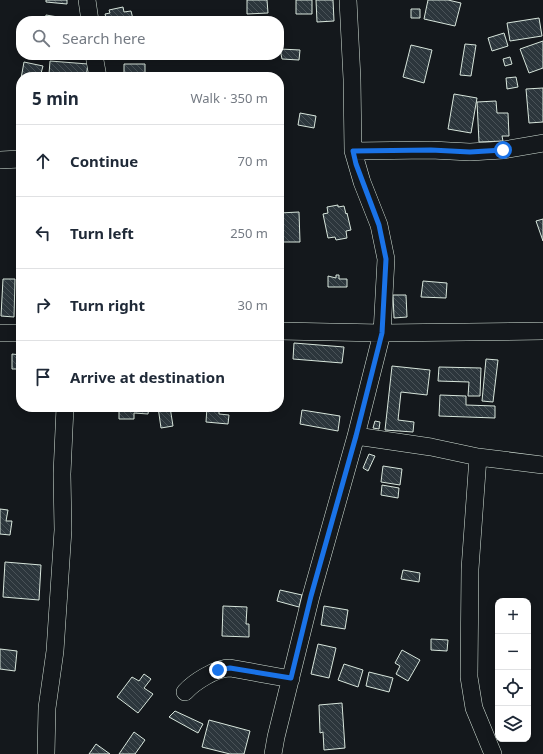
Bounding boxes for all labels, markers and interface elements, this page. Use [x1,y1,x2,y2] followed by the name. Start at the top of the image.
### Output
[16,16,284,60] search box
[30,27,52,49] icon: search
[62,28,145,48] text: Search here
[32,87,79,110] text: 5 min
[190,89,268,107] text: Walk · 350 m
[494,141,512,159] route start
[32,150,54,172] icon: ahead
[70,151,138,171] text: Continue
[238,152,268,170] text: 70 m
[32,222,54,244] icon: left
[70,223,134,243] text: Turn left
[230,224,268,242] text: 250 m
[32,294,54,316] icon: right
[70,295,145,315] text: Turn right
[238,296,268,314] text: 30 m
[32,366,54,388] icon: arrive
[70,367,225,387] text: Arrive at destination
[495,598,531,742] map controls
[495,598,531,634] button: +
[495,634,531,670] button: −
[209,661,227,679] route end
[495,670,531,706] button: locate
[495,706,531,742] button: layers

